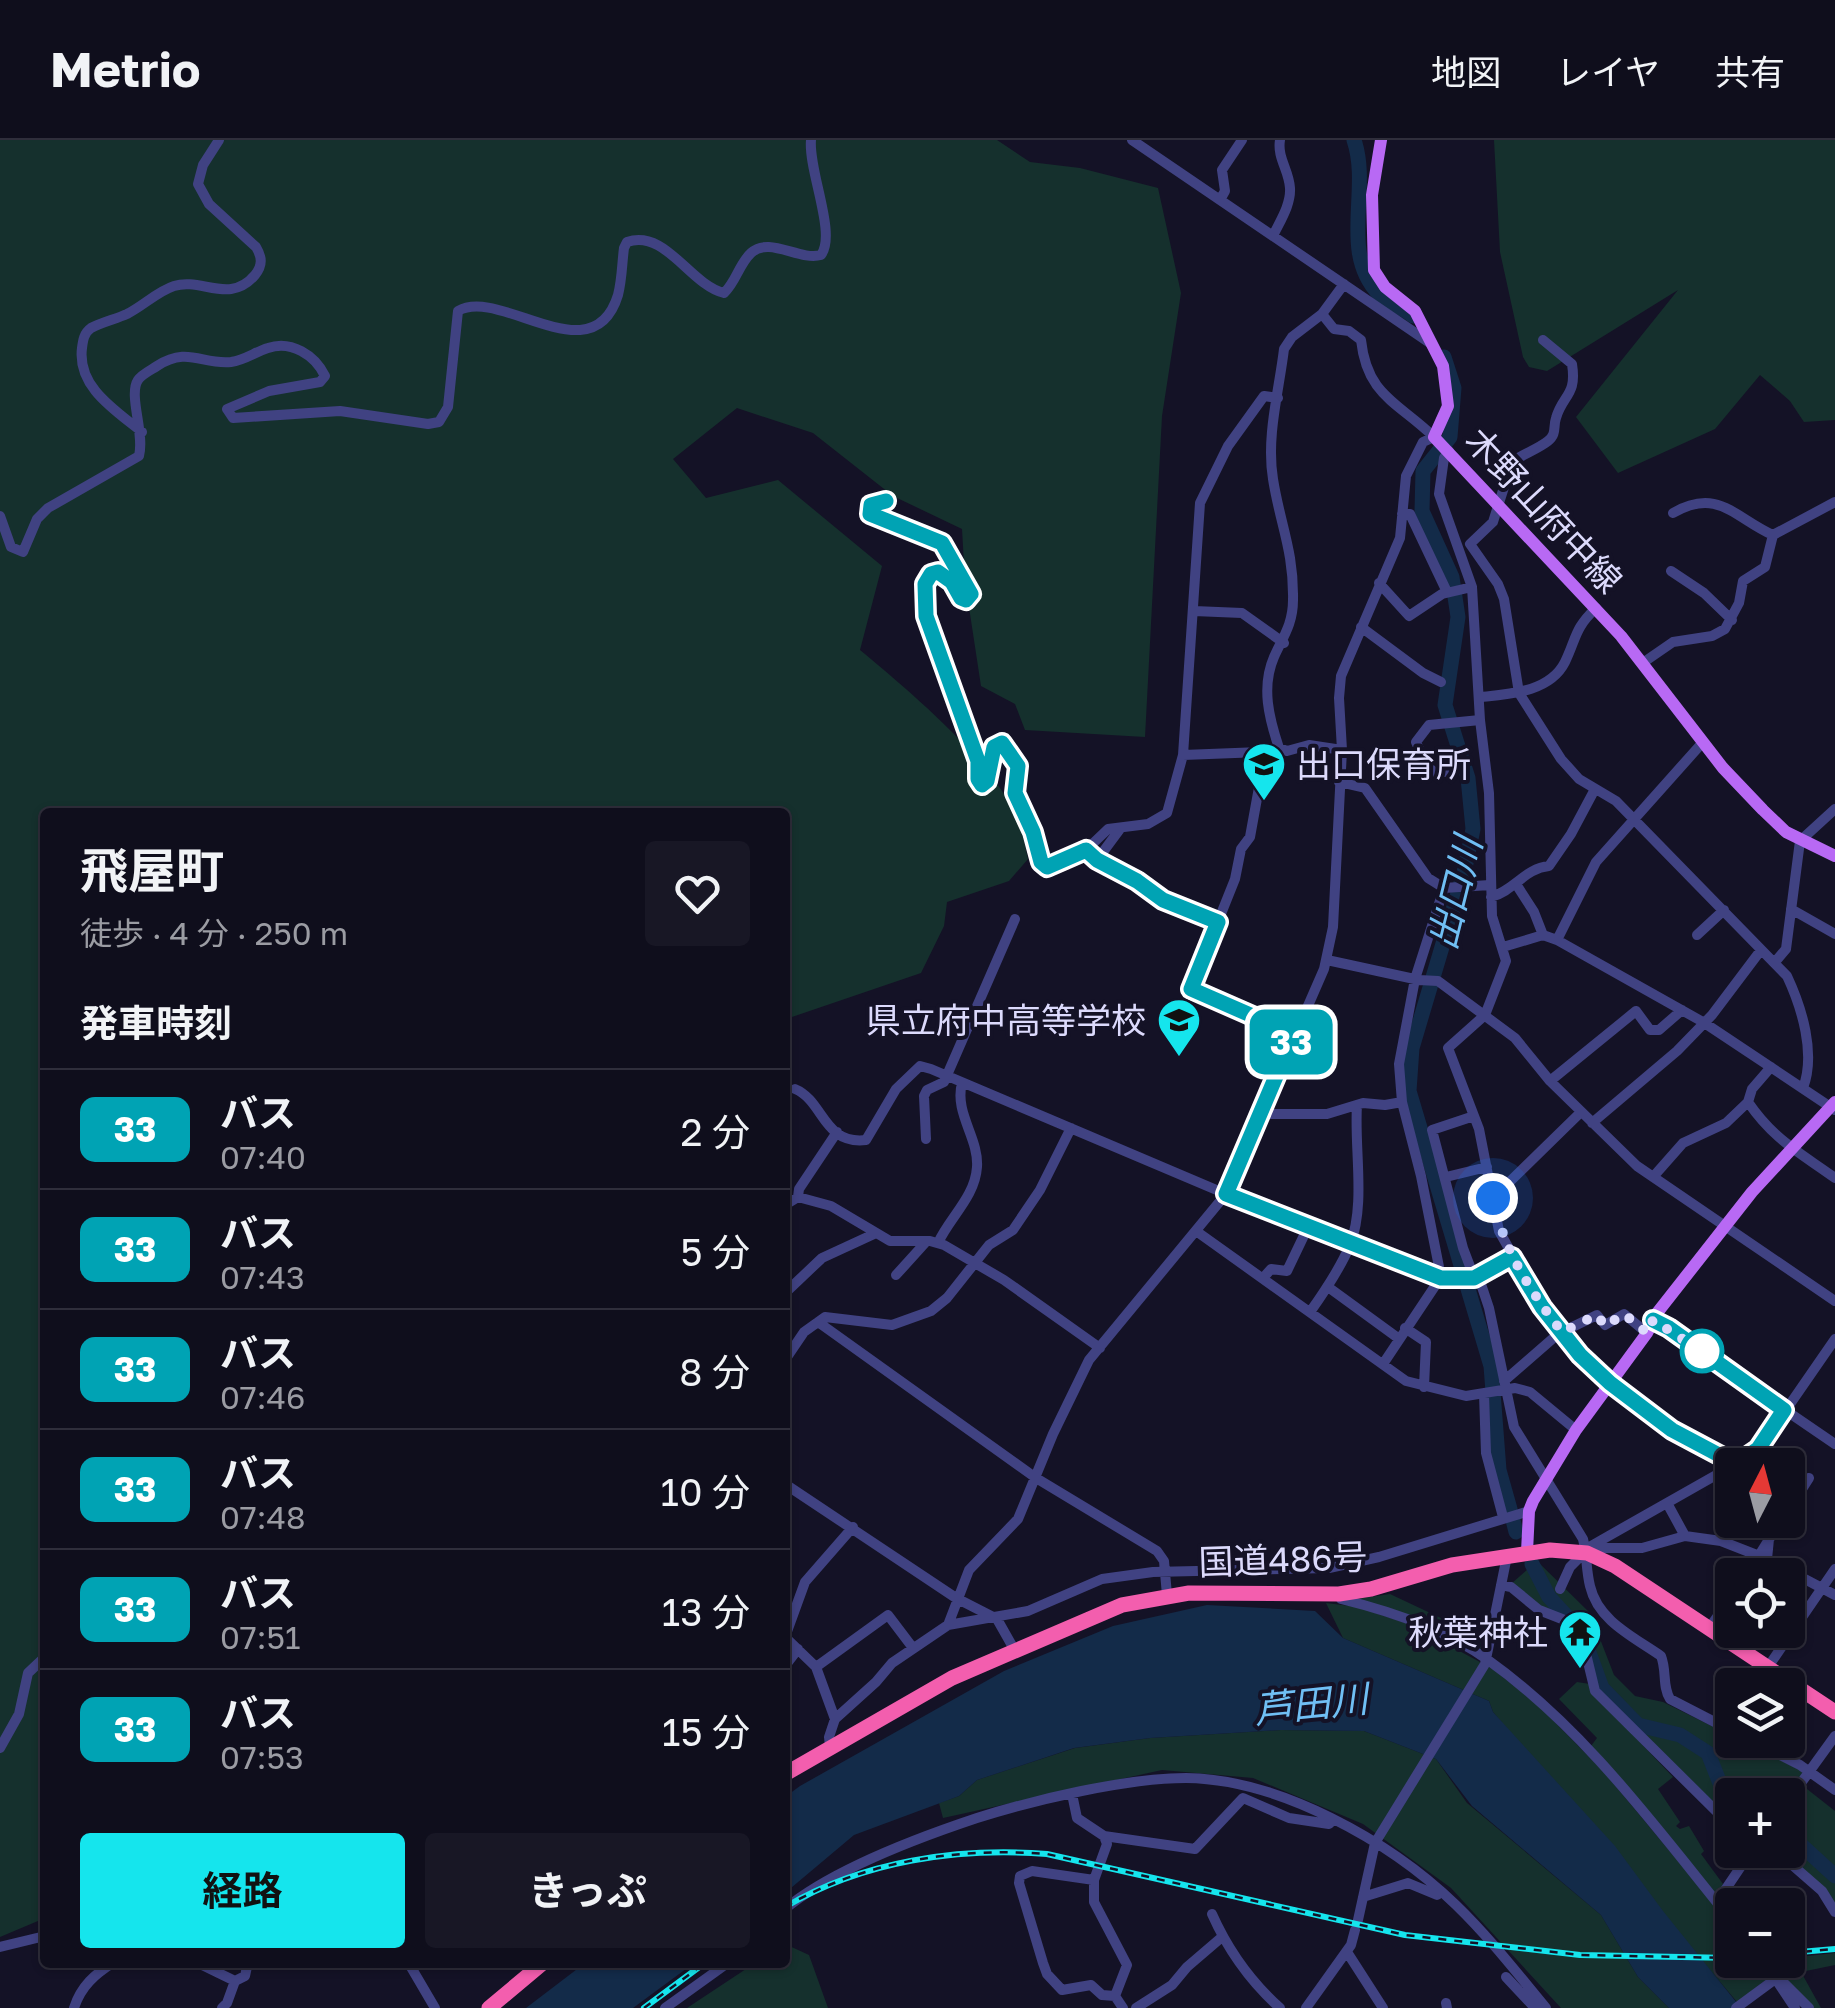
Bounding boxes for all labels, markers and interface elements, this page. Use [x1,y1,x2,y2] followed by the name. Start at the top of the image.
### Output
[50,40,201,98] text: Metrio
[1431,51,1501,93] text: 地図
[1556,51,1660,93] text: レイヤ
[1715,51,1785,93] text: 共有
[1457,419,1631,601] street label: 木野山府中線
[1241,741,1287,802] school or university icon: 出口保育所
[1296,743,1471,785] place label: 出口保育所
[1418,828,1491,954] water label: 出口川
[80,841,224,899] text: 飛屋町
[645,841,750,946] button: heart
[80,914,348,952] text: 徒歩 · 4 分 · 250 m
[1156,997,1202,1058] school or university icon: 県立府中高等学校
[866,999,1146,1041] place label: 県立府中高等学校
[80,1000,232,1045] text: 発車時刻
[1246,1010,1336,1074] line badge: 33
[1270,1021,1312,1063] text: 33
[220,1090,296,1135] text: バス
[114,1108,156,1150] text: 33
[680,1109,750,1154] text: 2 分
[220,1138,306,1176] text: 07:40
[1468,1173,1518,1223] your location
[220,1210,296,1255] text: バス
[114,1228,156,1270] text: 33
[680,1229,750,1274] text: 5 分
[220,1258,305,1296] text: 07:43
[220,1330,296,1375] text: バス
[1681,1330,1723,1372] unlabelled marker
[114,1348,156,1390] text: 33
[679,1349,750,1394] text: 8 分
[220,1378,305,1416] text: 07:46
[1715,1448,1805,1538] north arrow
[1715,1448,1805,1978] map controls
[220,1450,296,1495] text: バス
[114,1468,156,1510] text: 33
[661,1469,750,1514] text: 10 分
[220,1498,305,1536] text: 07:48
[1198,1535,1368,1583] street label: 国道486号
[1715,1558,1805,1648] button: locate
[220,1570,296,1615] text: バス
[114,1588,156,1630] text: 33
[662,1589,750,1634] text: 13 分
[1557,1609,1603,1670] temple icon: 秋葉神社
[1408,1611,1548,1653] place label: 秋葉神社
[220,1618,300,1656] text: 07:51
[1715,1668,1805,1758] button: layers
[1252,1674,1374,1731] water label: 芦田川
[220,1690,296,1735] text: バス
[114,1708,156,1750] text: 33
[662,1709,750,1754] text: 15 分
[220,1738,304,1776] text: 07:53
[1715,1778,1805,1868] button: +
[80,1833,405,1948] button: 経路
[425,1833,750,1948] button: きっぷ
[1715,1888,1805,1978] button: −

